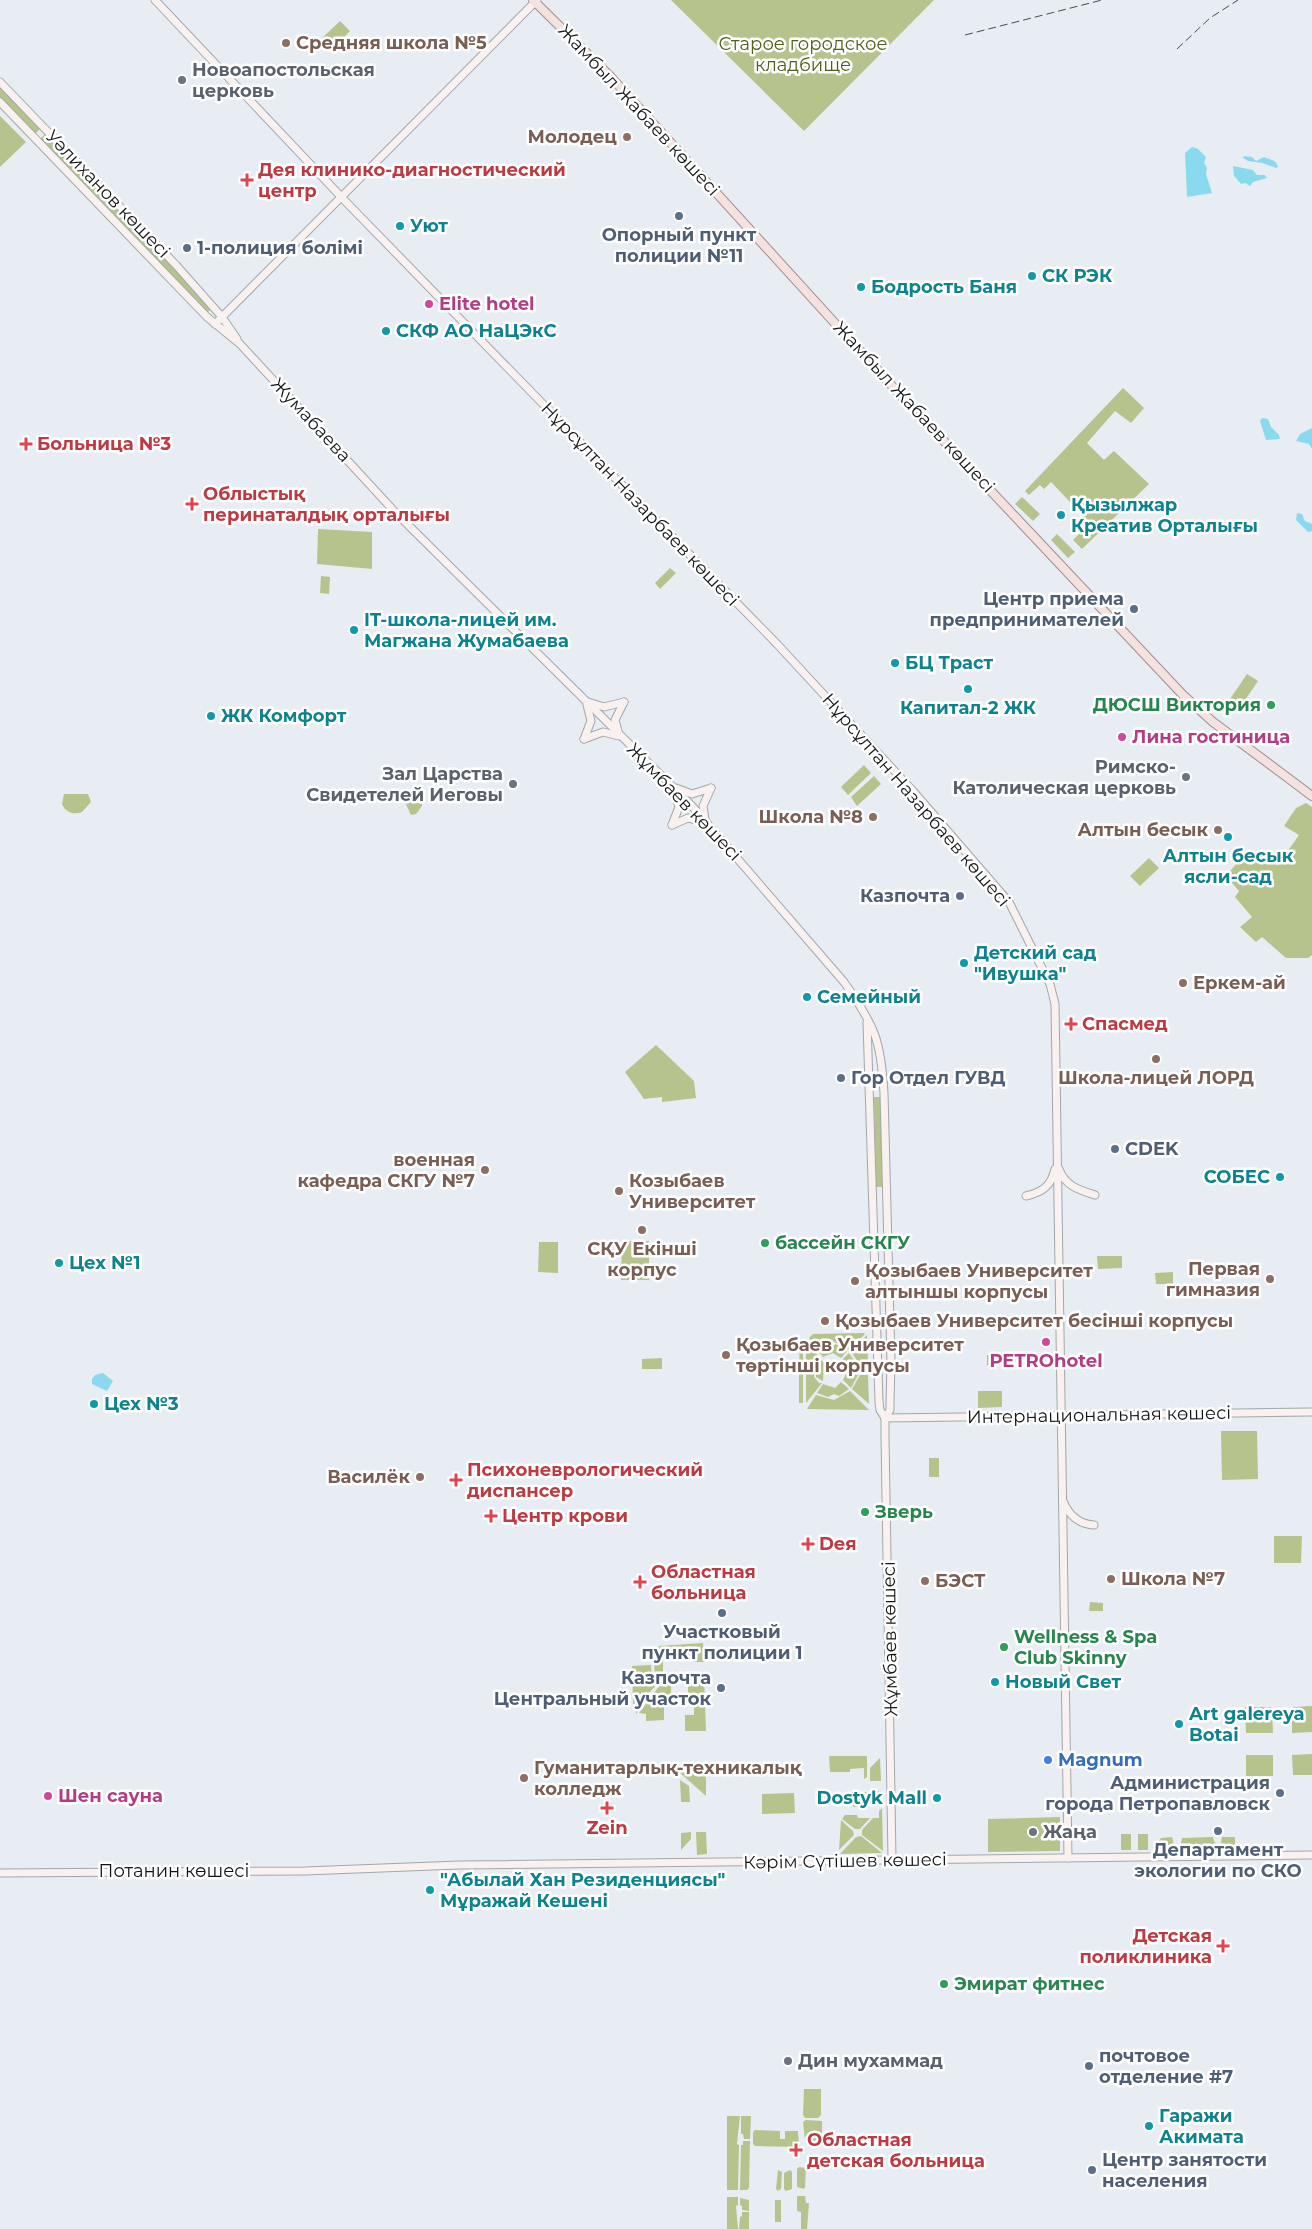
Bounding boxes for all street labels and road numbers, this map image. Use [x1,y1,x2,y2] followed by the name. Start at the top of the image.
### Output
[554,20,724,200] street label: Жамбыл Жабаев көшесі
[41,125,175,263] street label: Уәлиханов көшесі
[829,317,999,497] street label: Жамбыл Жабаев көшесі
[266,373,356,467] street label: Жумабаева
[536,397,744,611] street label: Нұрсұлтан Назарбаев көшесі
[817,689,1015,911] street label: Нұрсұлтан Назарбаев көшесі
[622,738,746,866] street label: Жұмбаев көшесі
[967,1402,1231,1428] street label: Интернациональная көшесі
[878,1561,902,1717] street label: Жұмбаев көшесі
[743,1848,947,1874] street label: Кәрім Сүтішев көшесі
[99,1860,249,1882] street label: Потанин көшесі

